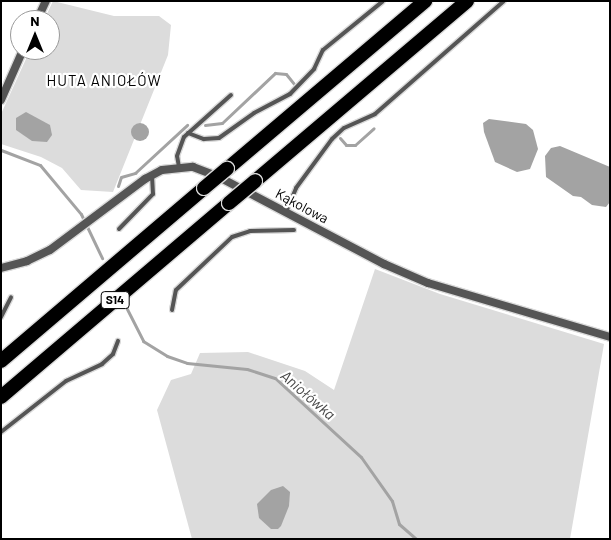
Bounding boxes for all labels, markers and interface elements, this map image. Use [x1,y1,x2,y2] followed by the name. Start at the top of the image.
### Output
[10,10,60,60] north arrow
[30,12,40,29] text: N
[45,72,163,90] district label: HUTA ANIOŁÓW
[273,185,331,227] street label: Kąkolowa
[100,290,130,310] road number: S14
[277,366,339,424] water label: Aniołówka

